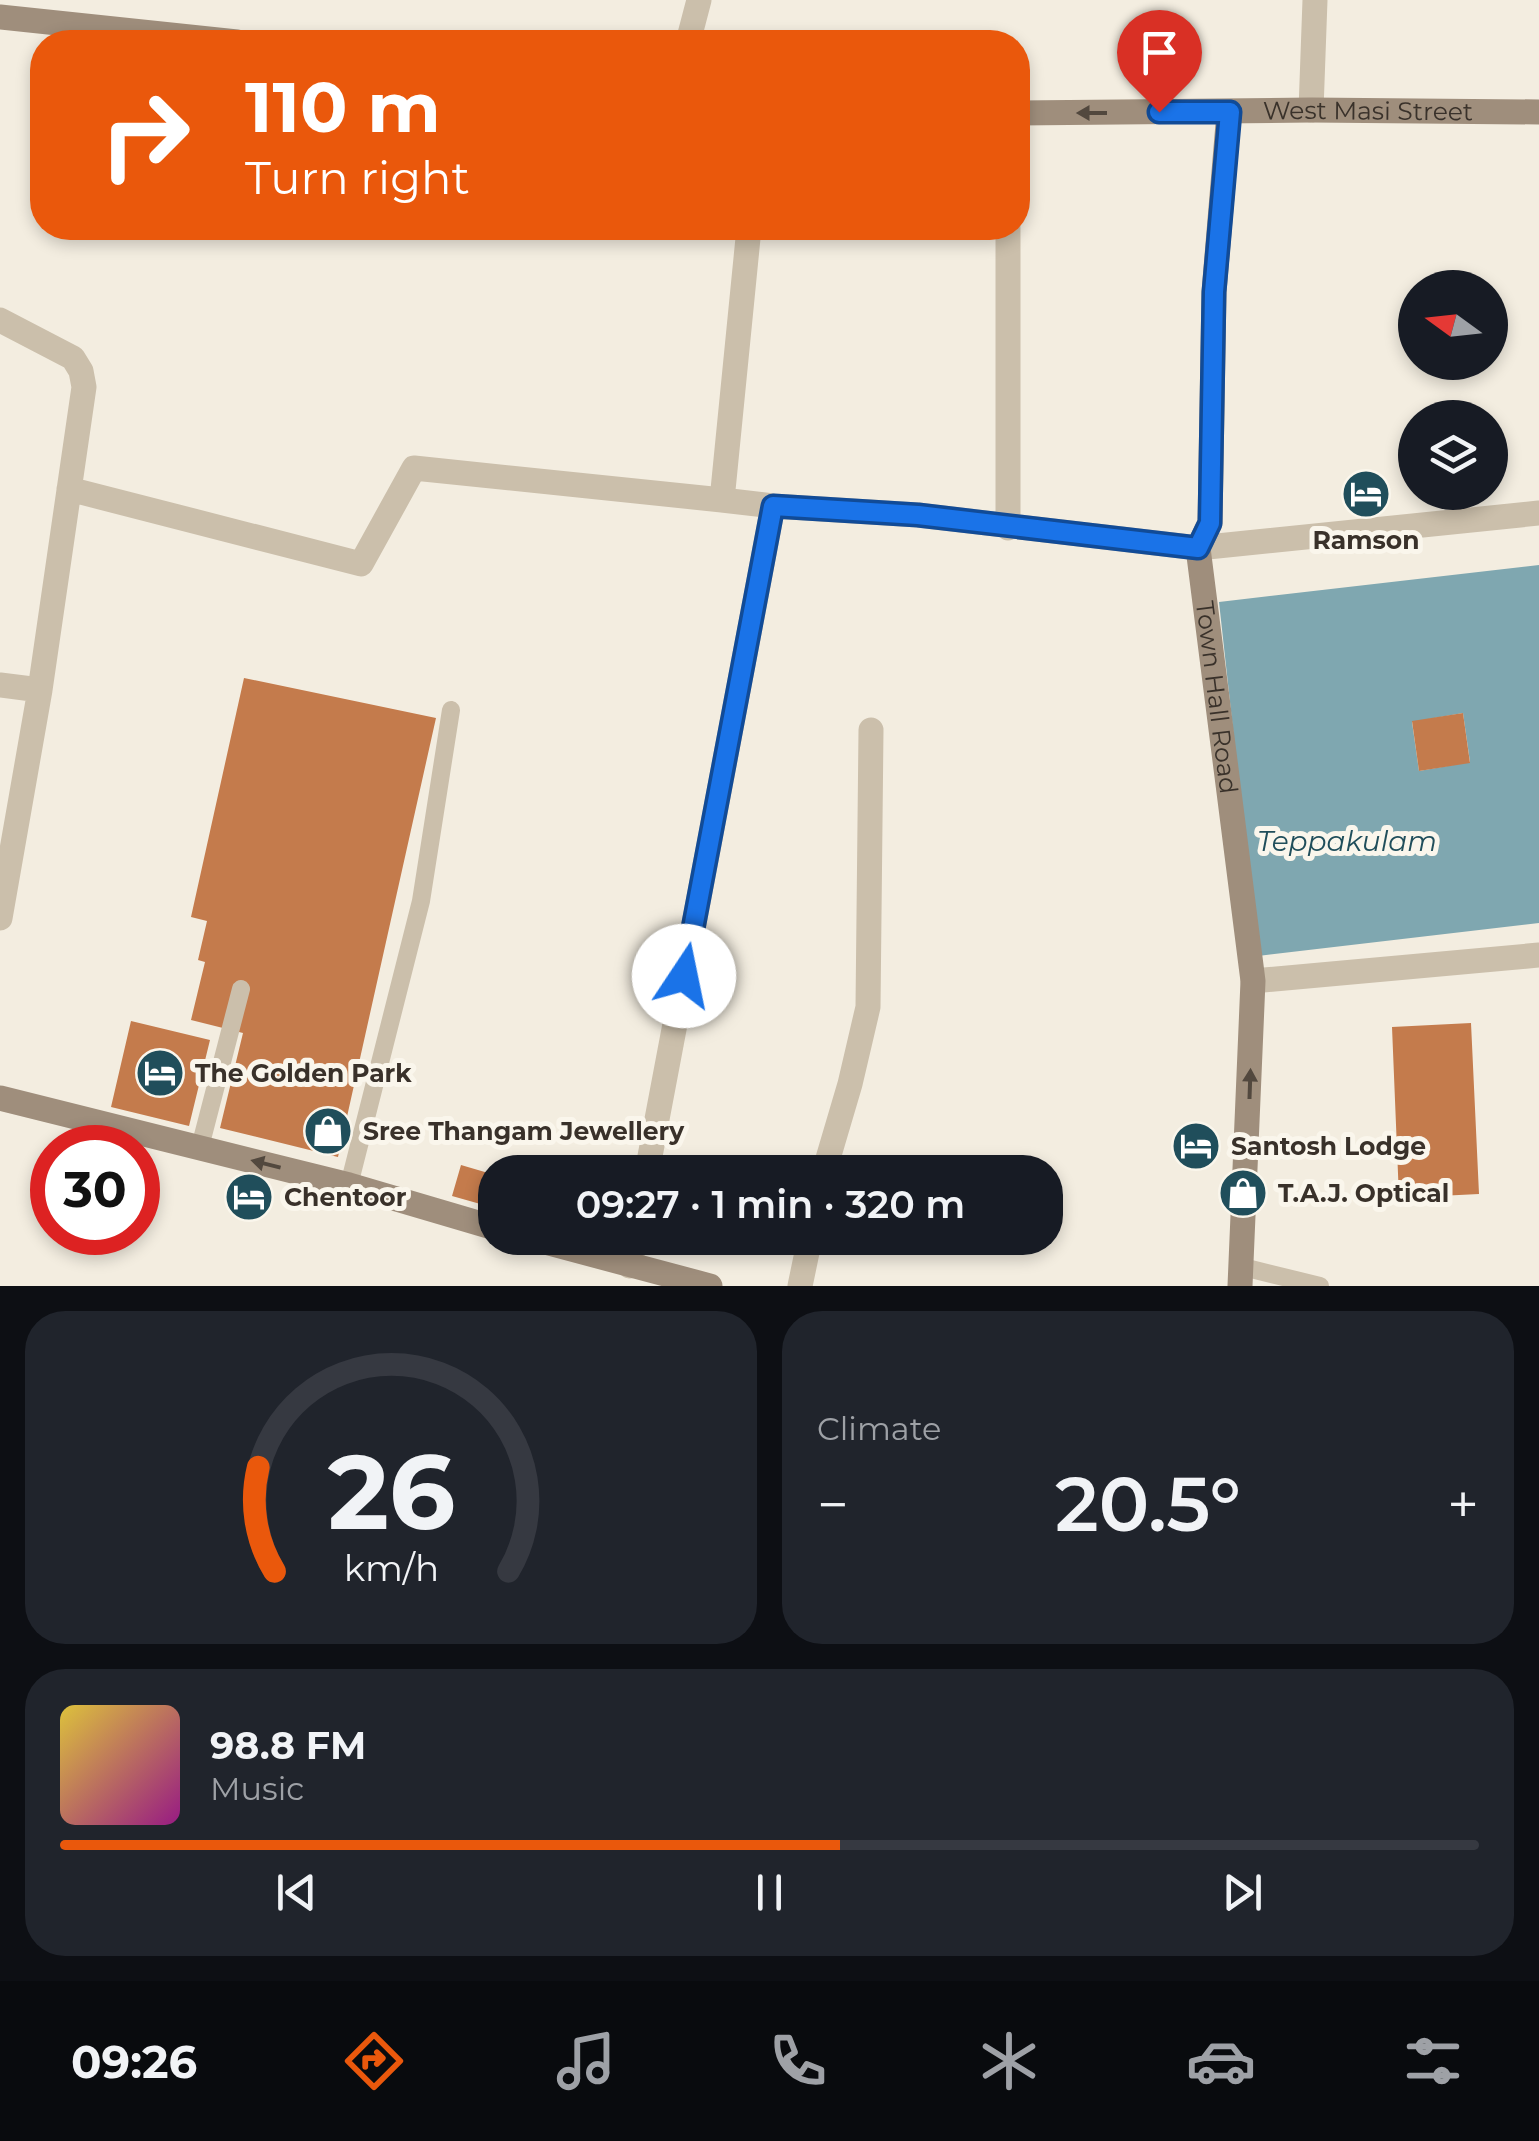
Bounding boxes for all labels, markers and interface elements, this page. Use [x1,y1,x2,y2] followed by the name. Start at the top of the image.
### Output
[1117,10,1202,113] pin
[1132,25,1187,80] icon: arrive
[245,64,441,150] text: 110 m
[80,70,210,200] icon: right
[1263,95,1473,126] street label: West Masi Street
[1075,105,1107,121] one-way arrow
[245,150,470,205] text: Turn right
[1398,270,1508,380] north arrow
[1398,270,1508,510] map controls
[1398,400,1508,510] button: layers
[1340,468,1392,520] hotel icon: Ramson
[1313,525,1419,555] place label: Ramson
[1190,599,1244,796] street label: Town Hall Road
[1257,824,1437,858] water label: Teppakulam
[632,924,736,1028] position arrow
[134,1047,186,1099] hotel icon: The Golden Park
[195,1058,412,1088] place label: The Golden Park
[1242,1067,1258,1099] one-way arrow
[302,1105,354,1157] shop icon: Sree Thangam Jewellery
[363,1116,685,1146] place label: Sree Thangam Jewellery
[1170,1120,1222,1172] hotel icon: Santosh Lodge
[30,1125,160,1255] speed limit sign: 30
[1231,1131,1426,1161] place label: Santosh Lodge
[250,1155,281,1171] one-way arrow
[1217,1167,1269,1219] shop icon: T.A.J. Optical
[223,1171,275,1223] hotel icon: Chentoor
[1278,1178,1449,1208] place label: T.A.J. Optical
[576,1181,965,1228] text: 09:27 · 1 min · 320 m
[284,1182,407,1212] place label: Chentoor
[817,1409,941,1448] text: Climate
[327,1428,455,1555] text: 26
[1055,1458,1241,1550] text: 20.5°
[817,1471,849,1538] text: −
[1447,1471,1479,1538] text: +
[343,1546,439,1590] text: km/h
[210,1722,366,1769] text: 98.8 FM
[210,1769,304,1808] text: Music
[269,1865,324,1920] icon: previous
[742,1865,797,1920] icon: pause
[1215,1865,1270,1920] icon: next
[339,2026,409,2096] icon: directions
[551,2026,621,2096] icon: music
[763,2026,833,2096] icon: phone
[974,2026,1044,2096] icon: climate
[1186,2026,1256,2096] icon: car
[1398,2026,1468,2096] icon: filters
[71,2034,197,2089] text: 09:26

